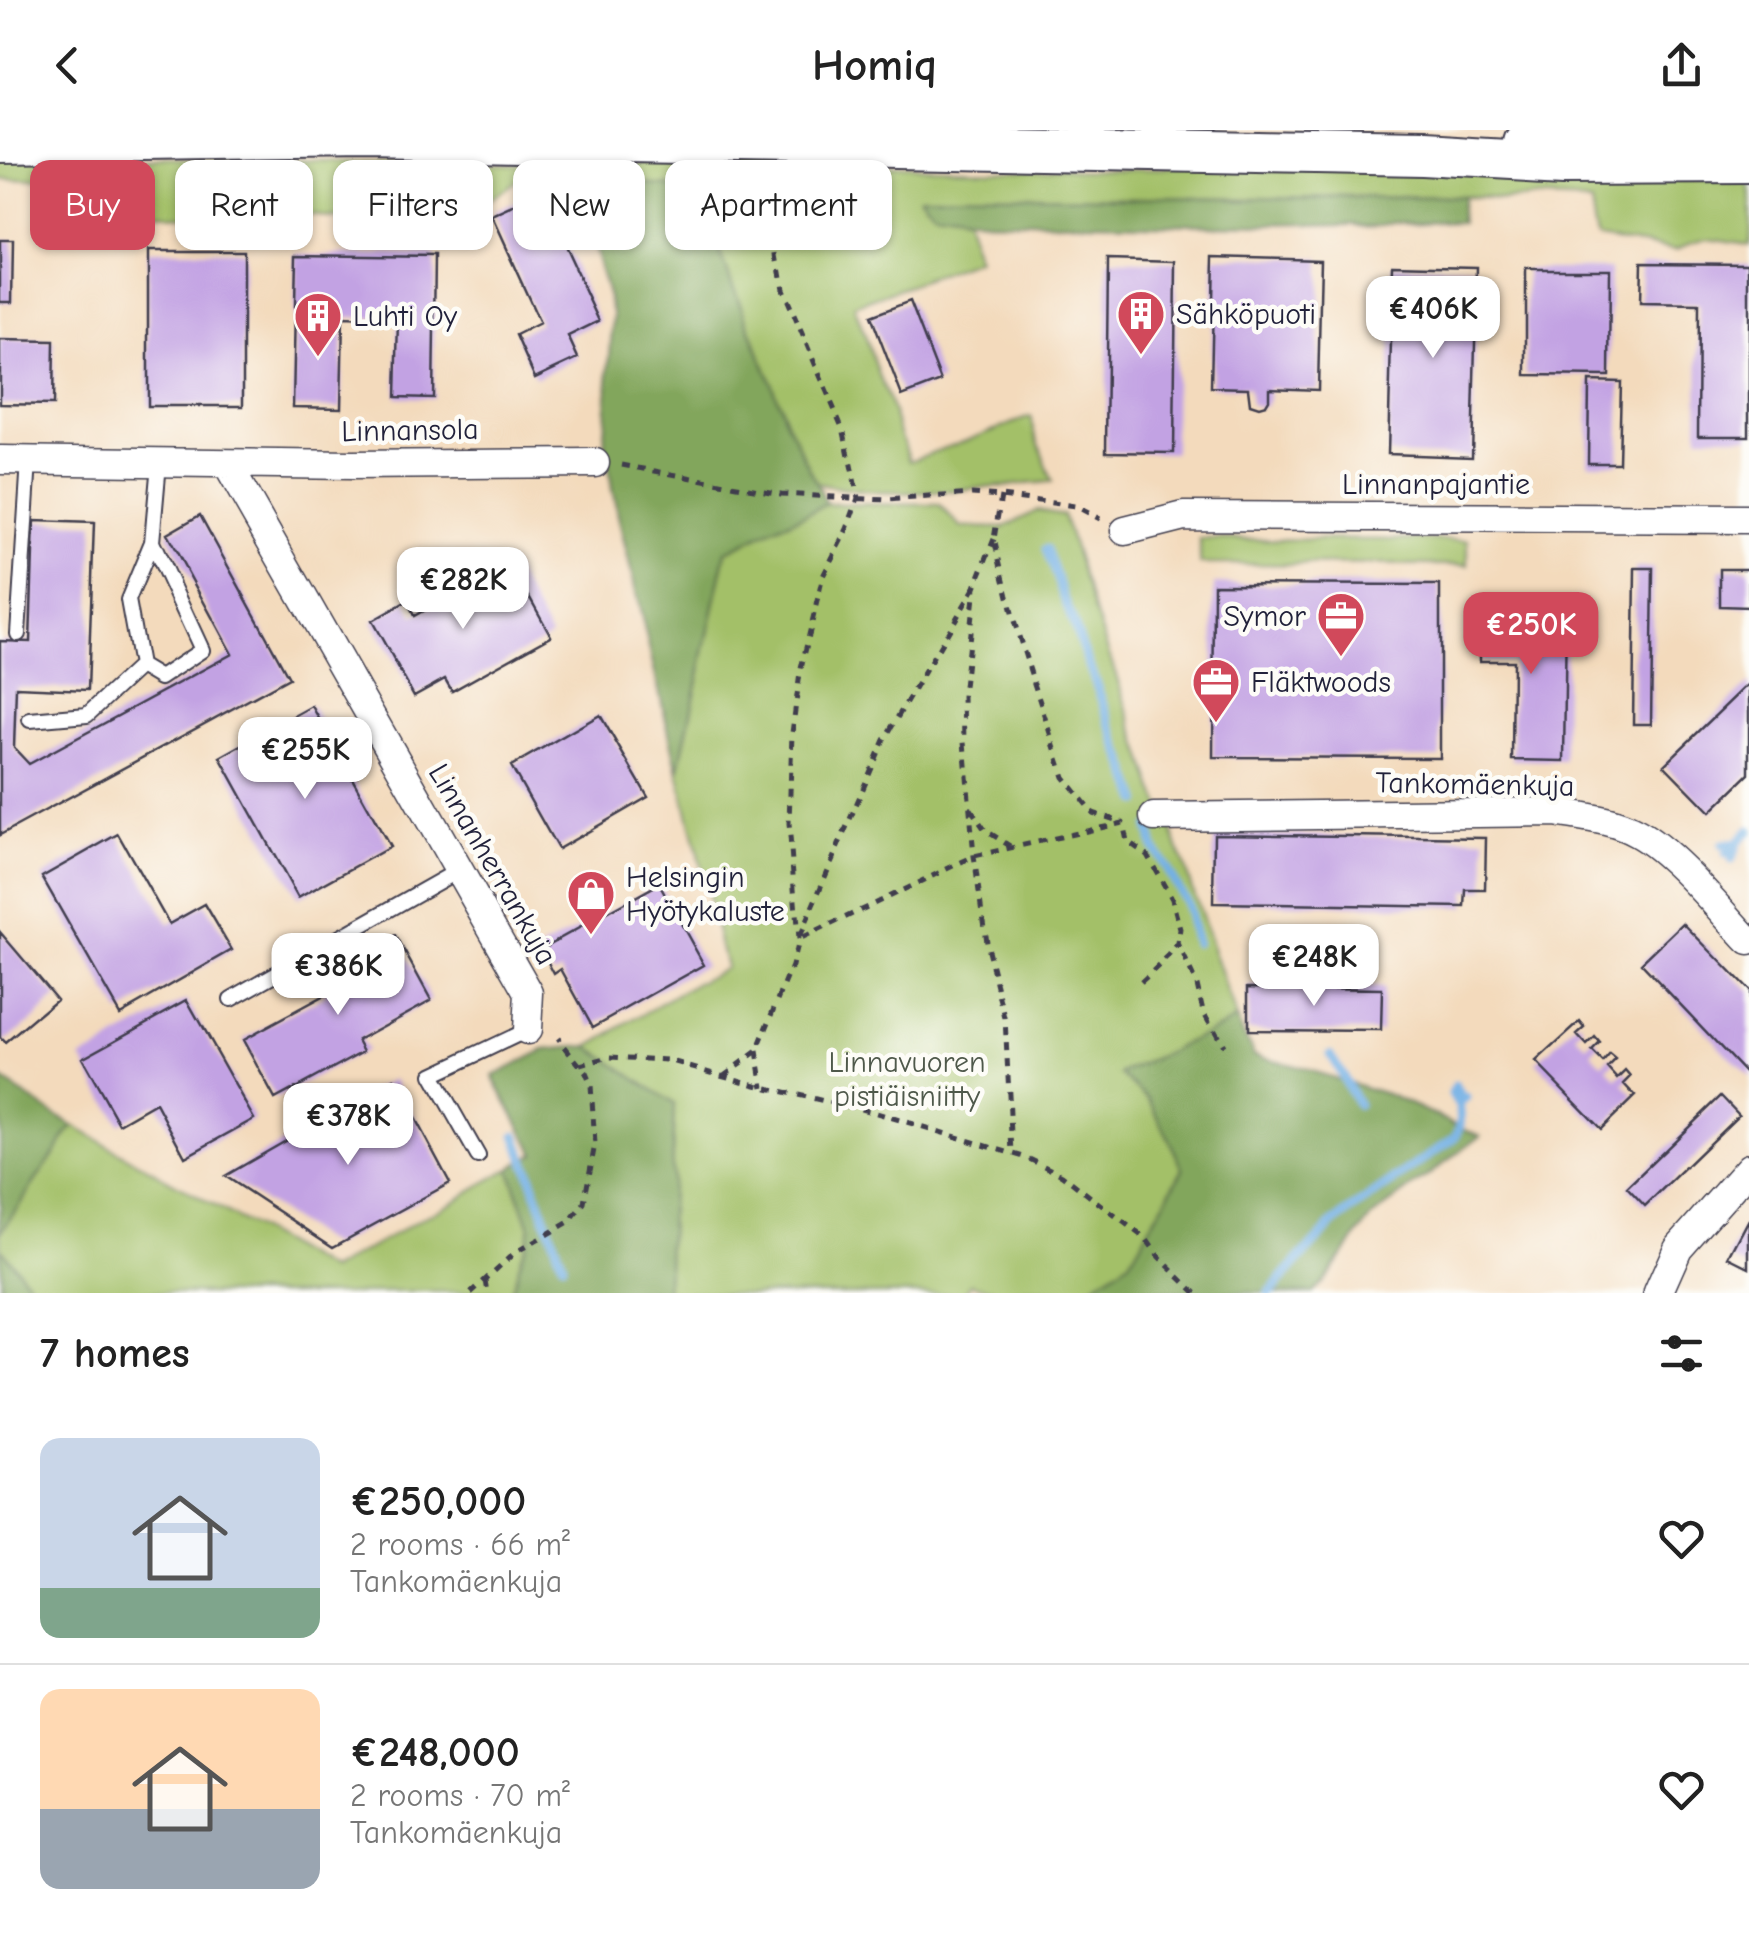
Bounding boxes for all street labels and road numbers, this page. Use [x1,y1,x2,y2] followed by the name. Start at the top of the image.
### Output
[341,412,479,449] street label: Linnansola
[1342,467,1530,502] street label: Linnanpajantie
[421,758,564,971] street label: Linnanherrankuja
[1375,765,1575,804] street label: Tankomäenkuja

